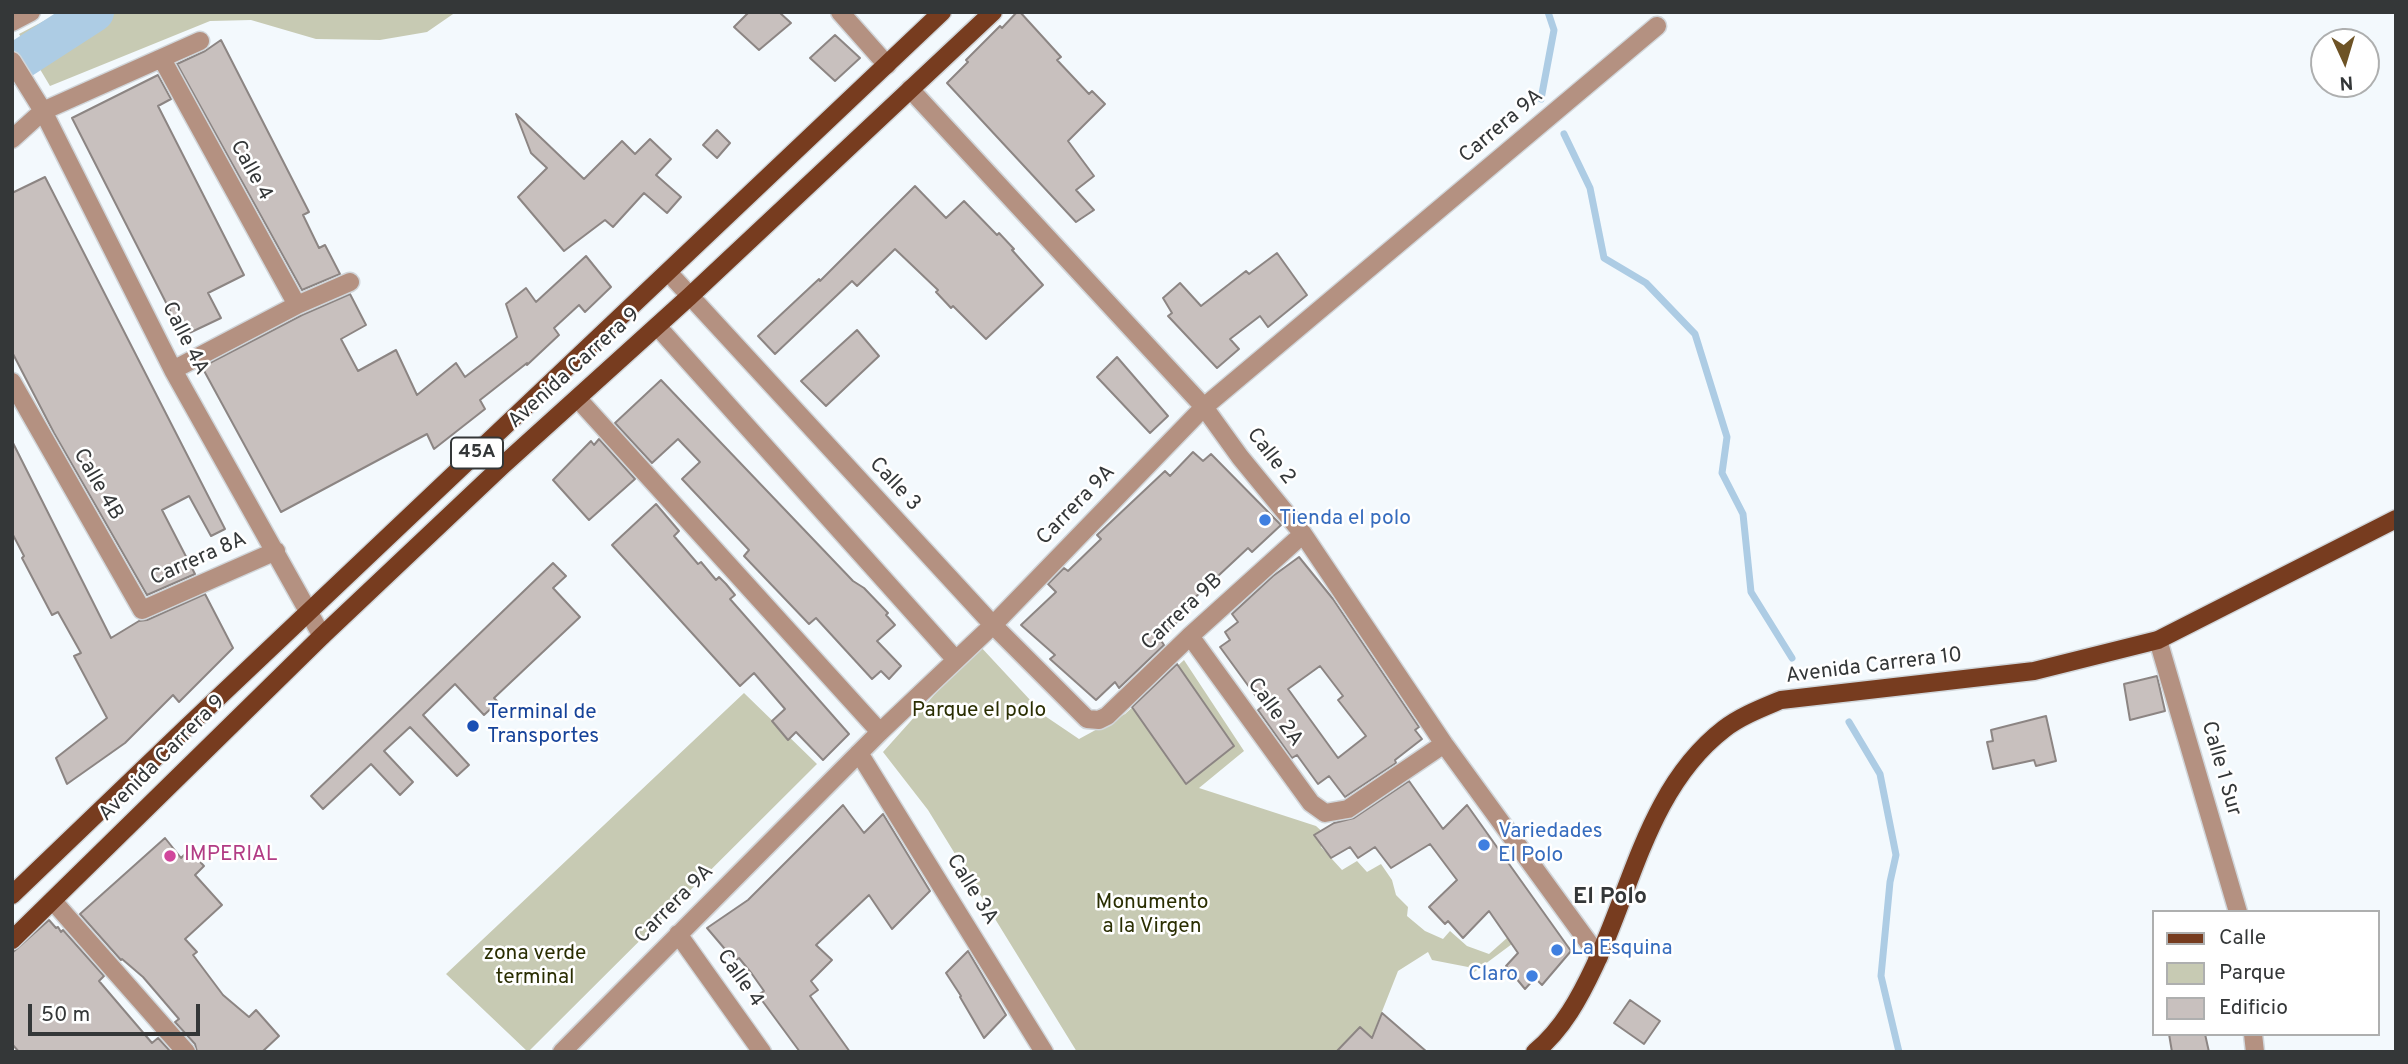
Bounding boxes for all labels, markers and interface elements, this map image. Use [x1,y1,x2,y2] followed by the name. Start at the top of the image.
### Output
[2310,28,2380,98] north arrow
[2339,70,2354,94] text: N
[1455,85,1549,169] street label: Carrera 9A
[223,137,277,205] street label: Calle 4
[155,298,213,380] street label: Calle 4A
[504,303,646,435] street label: Avenida Carrera 9
[1240,424,1300,490] street label: Calle 2
[451,437,503,468] road number: 45A
[66,445,128,525] street label: Calle 4B
[863,453,925,517] street label: Calle 3
[1033,461,1121,551] street label: Carrera 9A
[1279,507,1411,533] place label: Tienda el polo
[1257,512,1273,528] marker: Tienda el polo
[147,528,251,592] street label: Carrera 8A
[1137,569,1229,657] street label: Carrera 9B
[1784,644,1964,690] street label: Avenida Carrera 10
[1241,674,1307,752] street label: Calle 2A
[94,690,232,828] street label: Avenida Carrera 9
[912,699,1046,725] park label: Parque el polo
[487,701,599,751] place label: Terminal de Transportes
[465,718,481,734] marker: Terminal de Transportes
[2194,719,2246,819] street label: Calle 1 Sur
[1498,820,1603,870] place label: Variedades El Polo
[1476,837,1492,853] marker: Variedades El Polo
[184,843,277,869] place label: IMPERIAL
[162,848,178,864] marker: IMPERIAL
[939,850,1003,930] street label: Calle 3A
[630,860,720,950] street label: Carrera 9A
[1573,884,1647,912] district label: El Polo
[1096,891,1208,941] park label: Monumento a la Virgen
[2152,910,2380,1036] legend
[2219,925,2266,952] text: Calle
[1571,937,1673,963] place label: La Esquina
[484,942,586,992] park label: zona verde terminal
[1549,942,1565,958] marker: La Esquina
[710,945,768,1013] street label: Calle 4
[2219,960,2286,987] text: Parque
[1468,963,1518,989] place label: Claro
[1524,968,1540,984] marker: Claro
[32,990,203,1034] scale bar
[2219,995,2288,1022] text: Edificio
[41,1002,90,1029] text: 50 m

